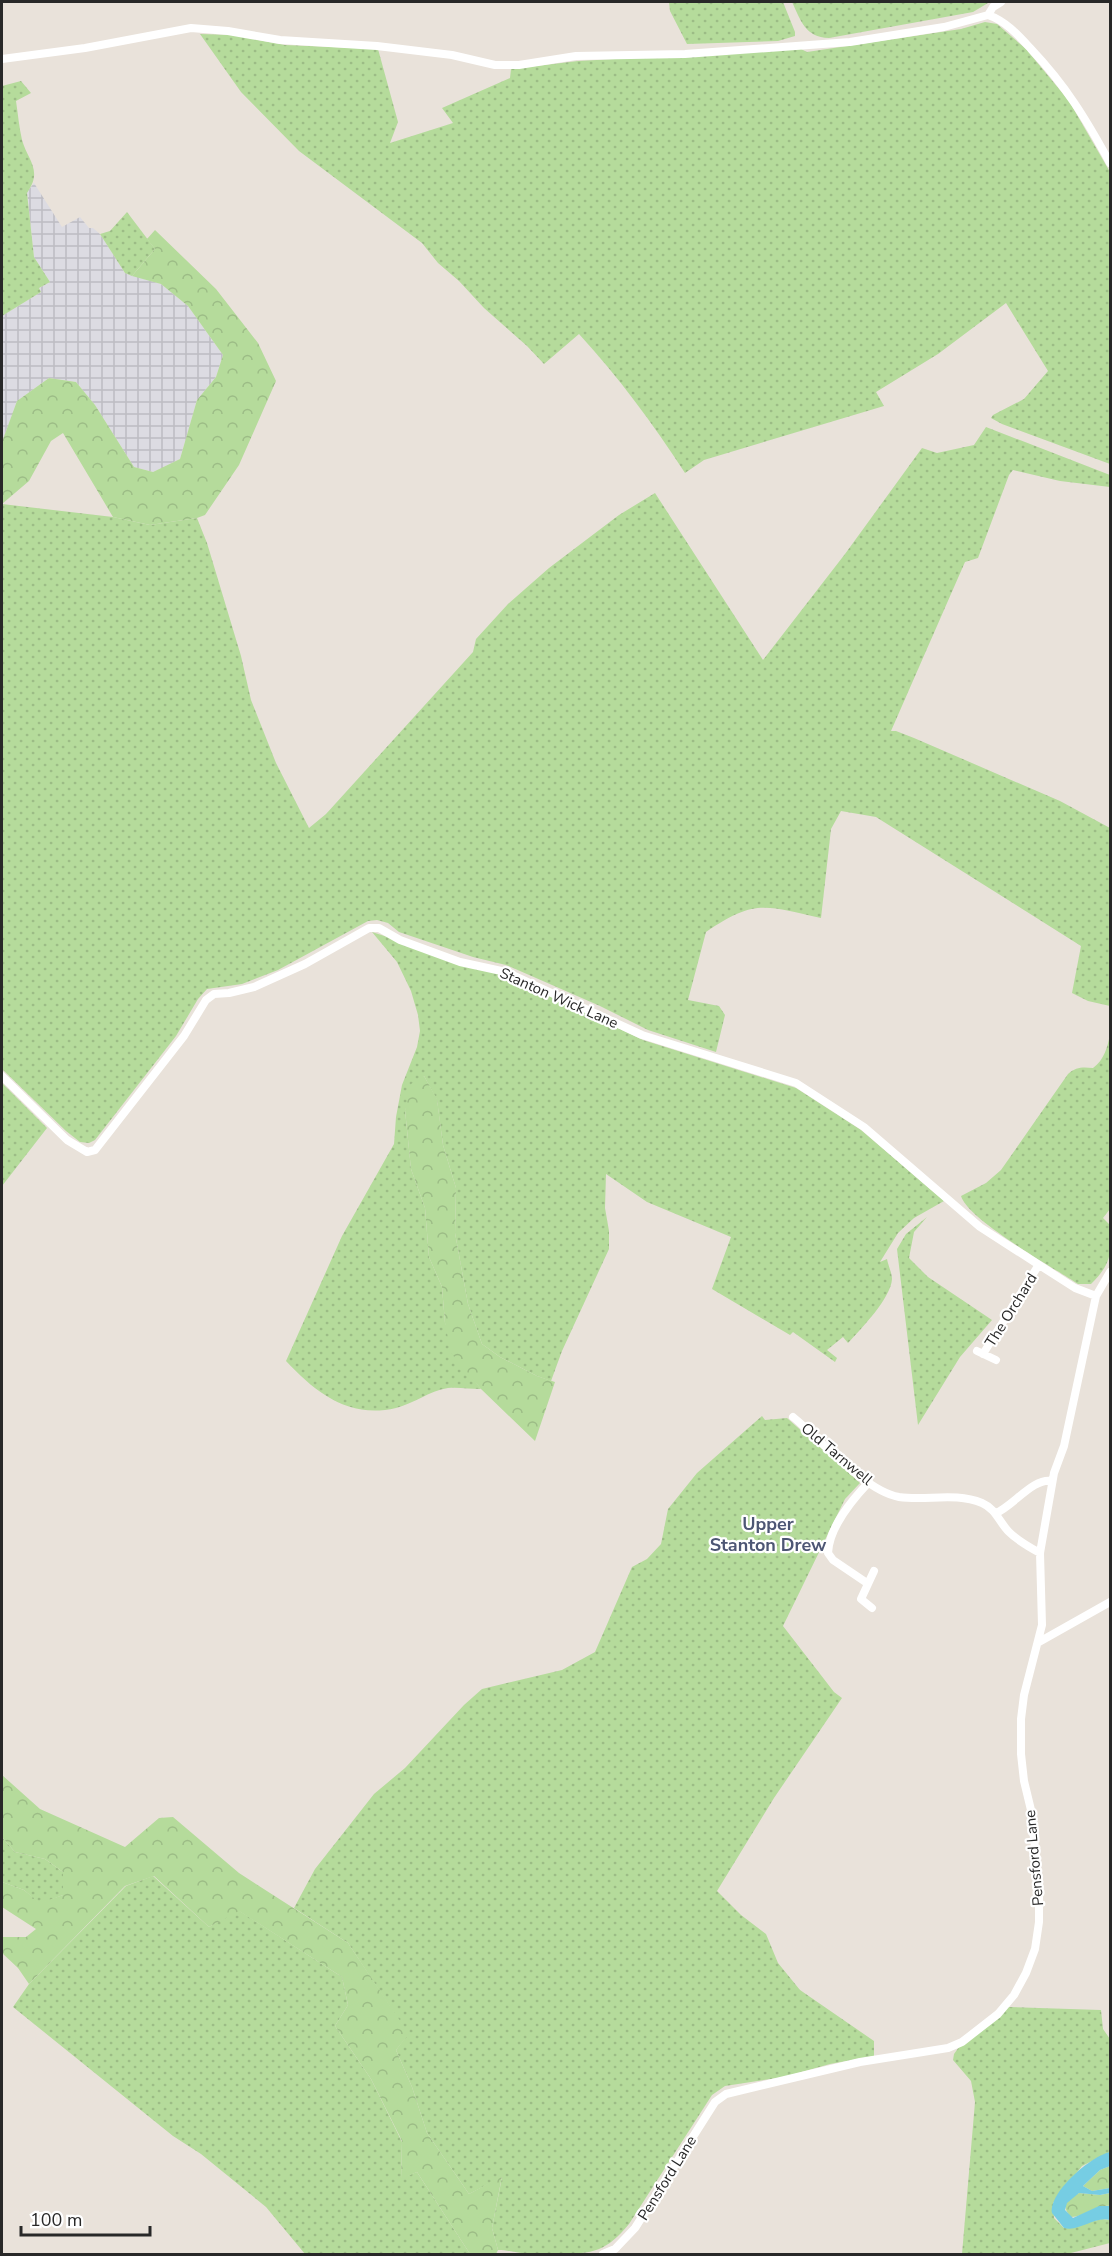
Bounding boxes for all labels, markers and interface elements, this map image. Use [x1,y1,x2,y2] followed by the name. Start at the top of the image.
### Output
[497,963,621,1033] street label: Stanton Wick Lane
[980,1269,1042,1351] street label: The Orchard
[797,1418,877,1490] street label: Old Tarnwell
[710,1512,827,1557] district label: Upper Stanton Drew
[1020,1809,1048,1907] street label: Pensford Lane
[633,2132,701,2224] street label: Pensford Lane
[21,2199,150,2237] scale bar
[30,2208,82,2232] text: 100 m

